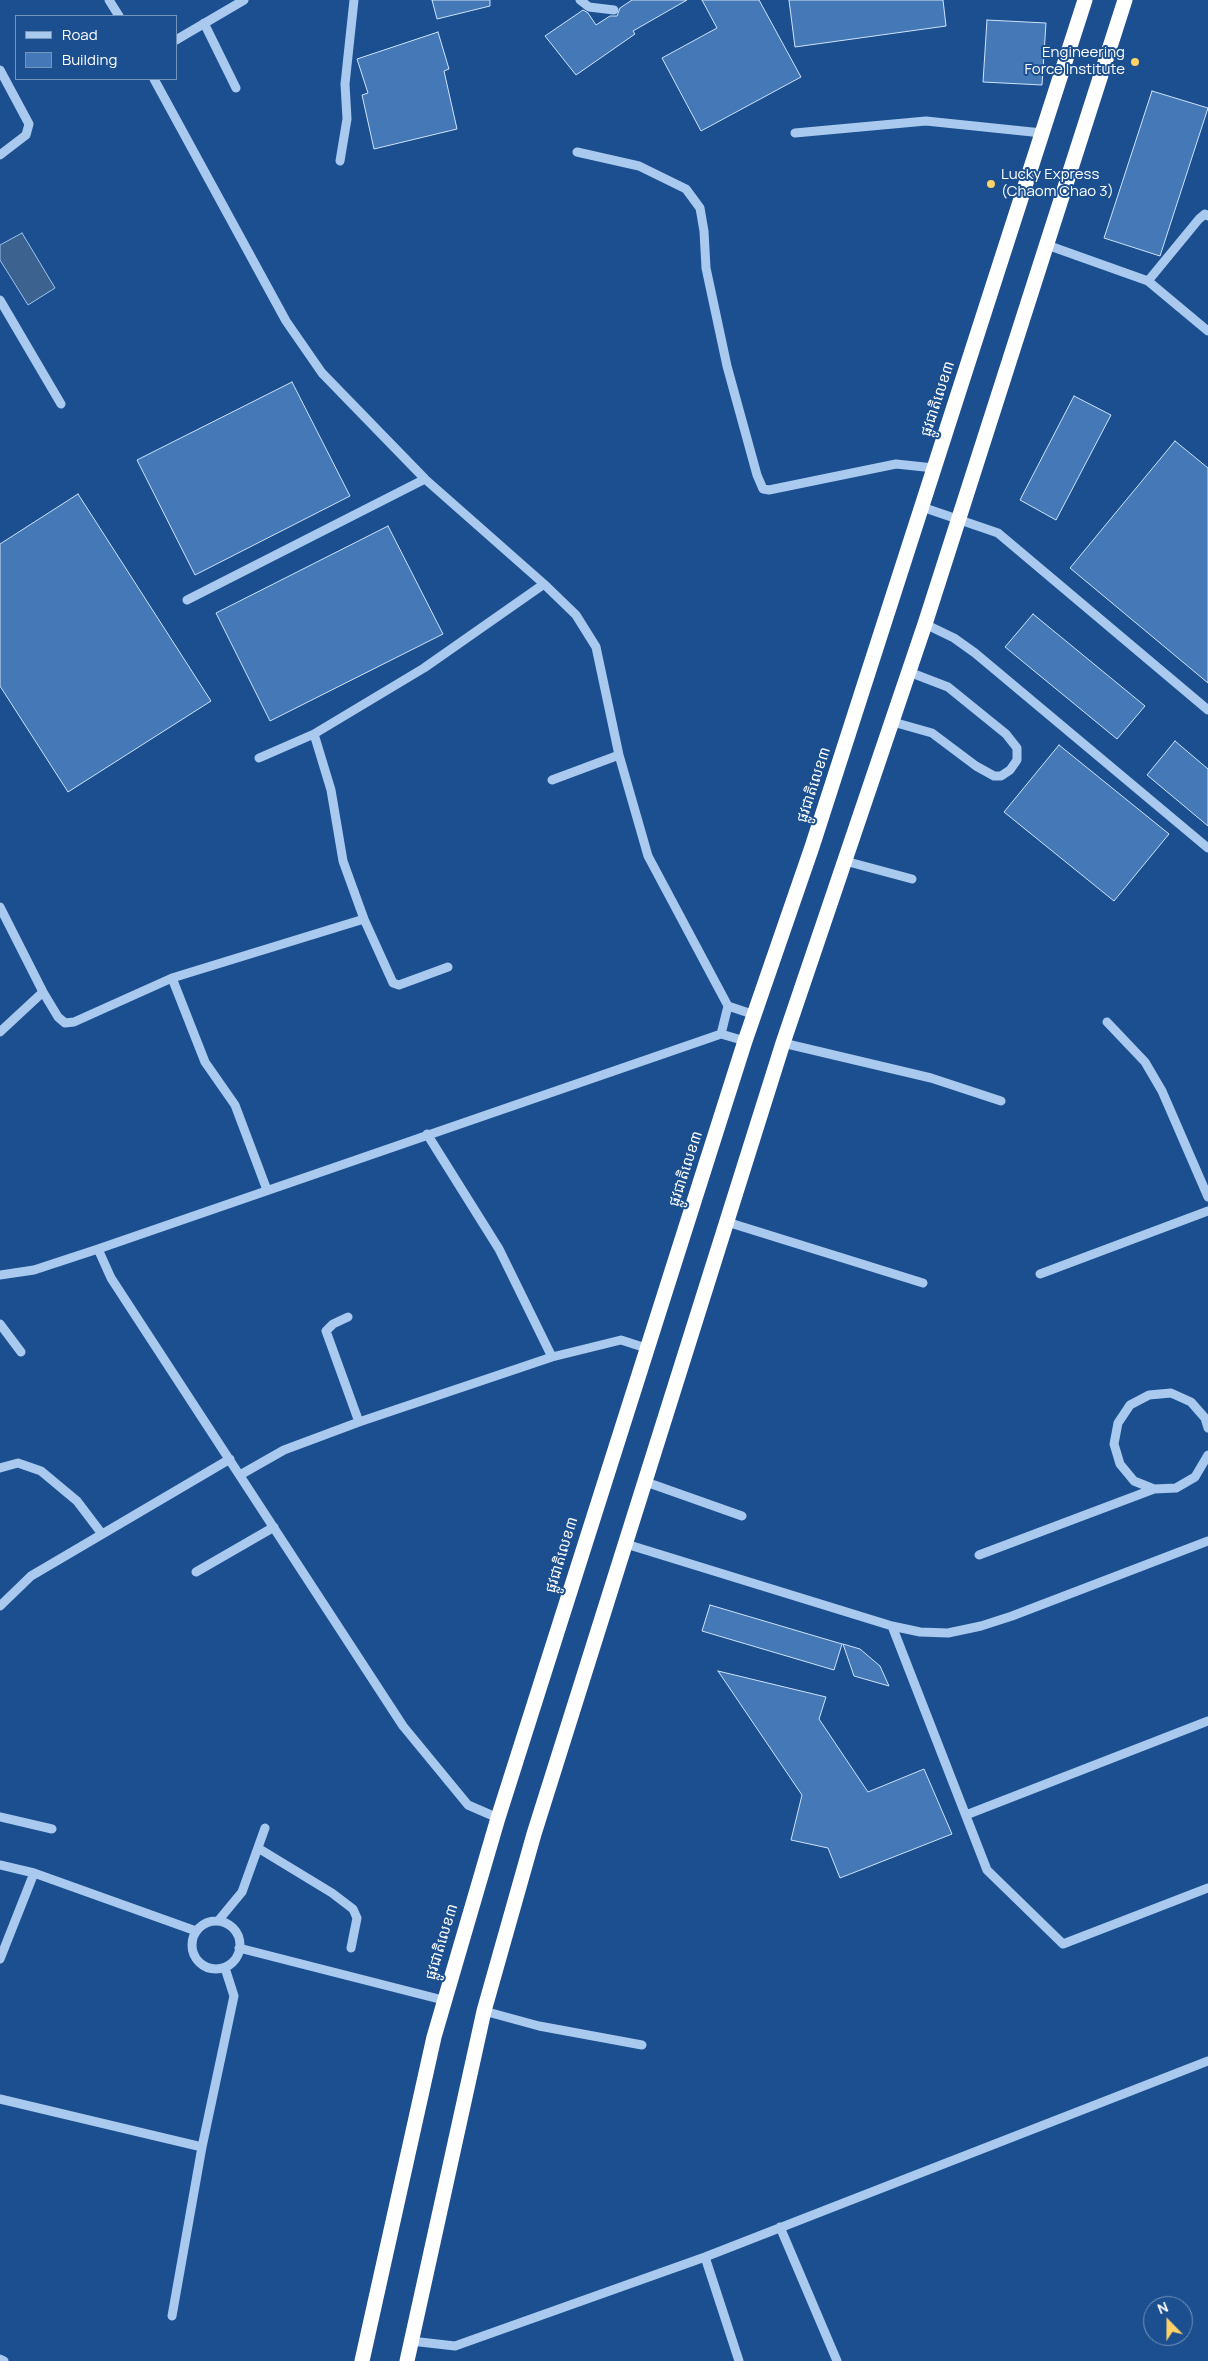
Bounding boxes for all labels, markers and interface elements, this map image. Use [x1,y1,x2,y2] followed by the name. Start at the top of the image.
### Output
[15,15,178,80] legend
[62,24,98,45] text: Road
[1025,44,1125,79] place label: Engineering Force Institute
[62,49,117,70] text: Building
[1129,56,1141,68] marker: Engineering Force Institute
[1001,166,1114,201] place label: Lucky Express (Chaom Chao 3)
[985,178,997,190] marker: Lucky Express (Chaom Chao 3)
[917,359,959,439] street label: ផ្លូវជាតិលេខ៣
[793,745,835,825] street label: ផ្លូវជាតិលេខ៣
[665,1129,707,1209] street label: ផ្លូវជាតិលេខ៣
[542,1515,582,1595] street label: ផ្លូវជាតិលេខ៣
[422,1902,462,1982] street label: ផ្លូវជាតិលេខ៣
[1143,2296,1193,2346] north arrow
[1154,2297,1171,2318] text: N

